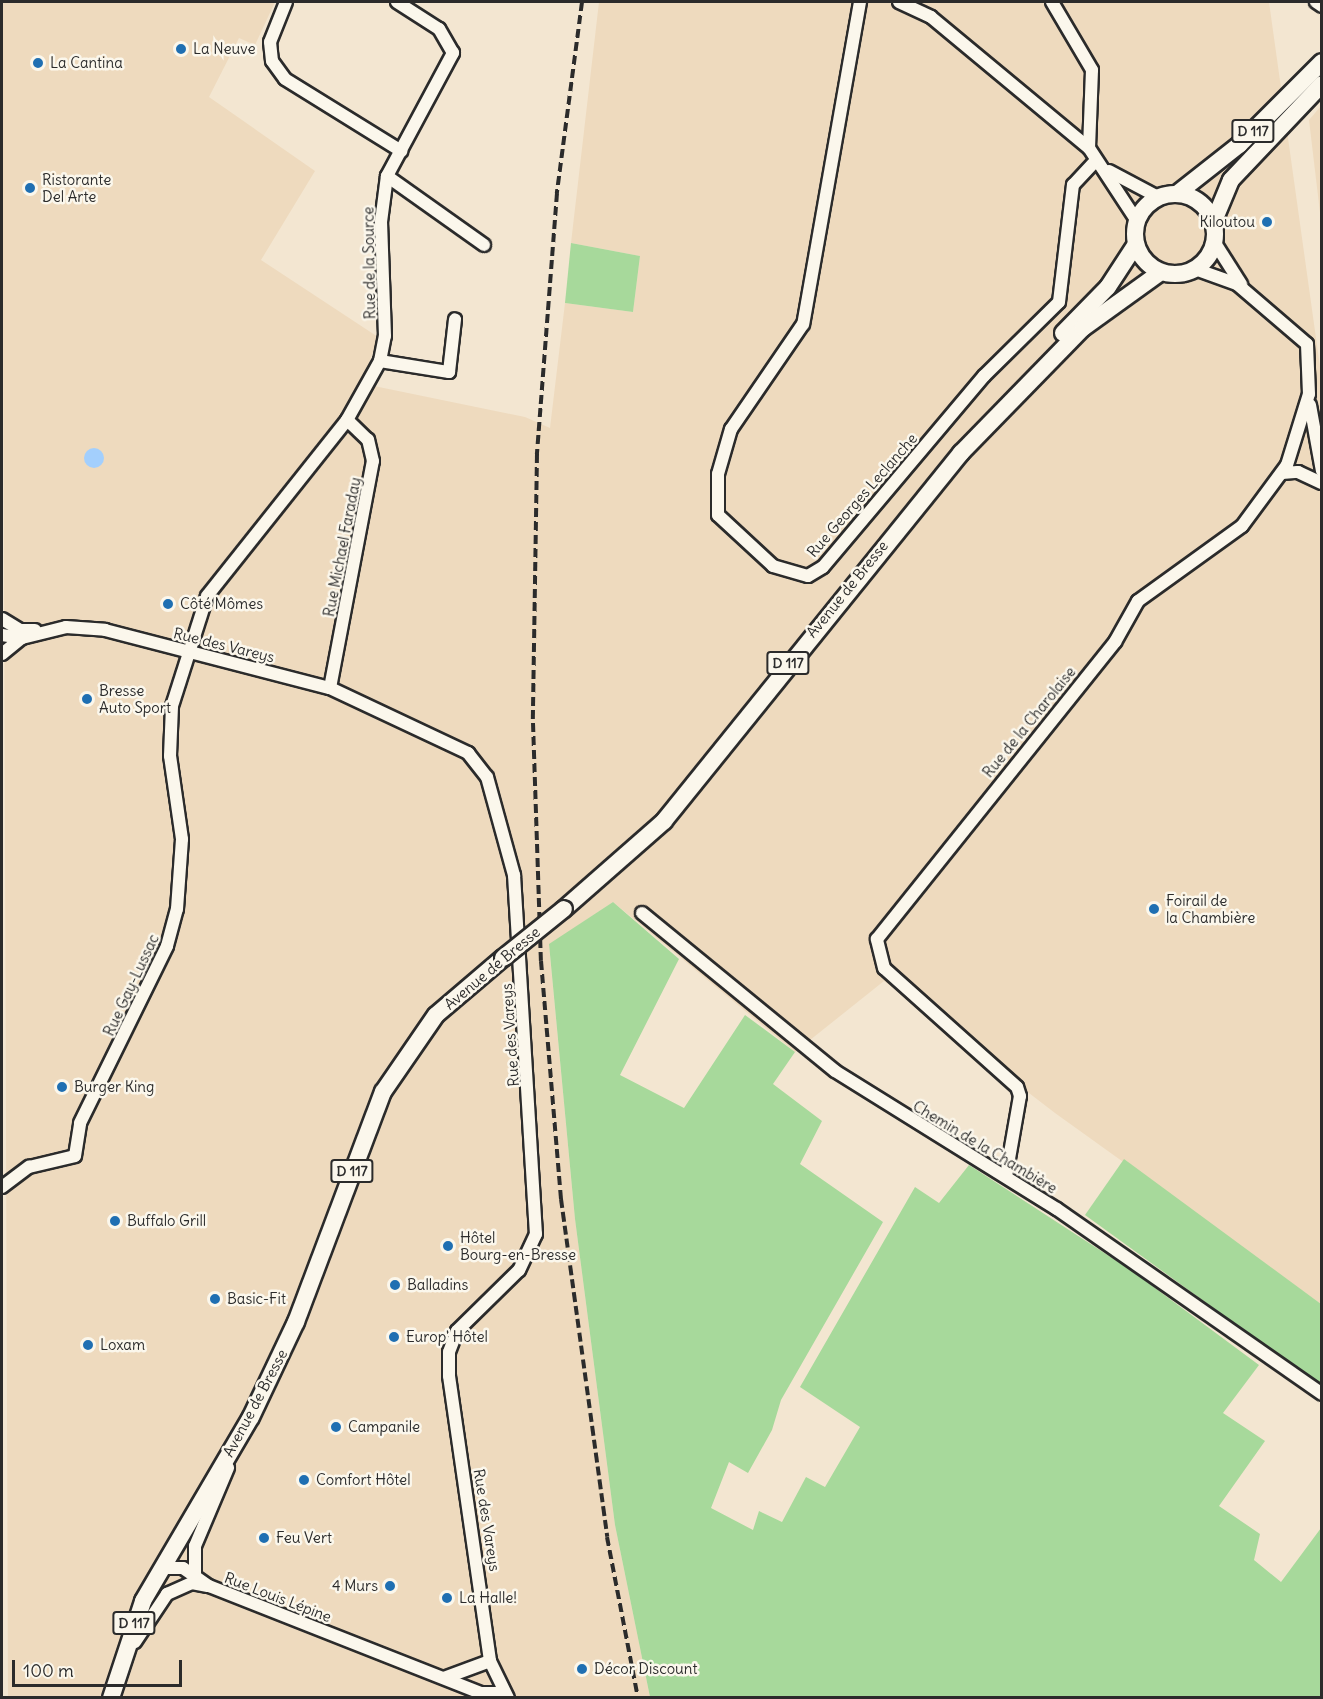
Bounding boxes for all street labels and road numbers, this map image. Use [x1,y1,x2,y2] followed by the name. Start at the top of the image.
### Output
[1230,120,1276,142] road number: D 117
[359,207,379,319] street label: Rue de la Source
[803,429,921,561] street label: Rue Georges Leclanche
[320,476,364,618] street label: Rue Michael Faraday
[802,537,892,641] street label: Avenue de Bresse
[172,624,276,666] street label: Rue des Vareys
[766,652,810,674] road number: D 117
[979,663,1079,781] street label: Rue de la Charolaise
[440,923,544,1013] street label: Avenue de Bresse
[100,931,162,1039] street label: Rue Gay-Lussac
[497,983,523,1087] street label: Rue des Vareys
[910,1097,1060,1197] street label: Chemin de la Chambière
[330,1160,374,1182] road number: D 117
[219,1346,291,1460] street label: Avenue de Bresse
[470,1468,504,1572] street label: Rue des Vareys
[222,1568,334,1626] street label: Rue Louis Lépine
[112,1612,156,1634] road number: D 117

